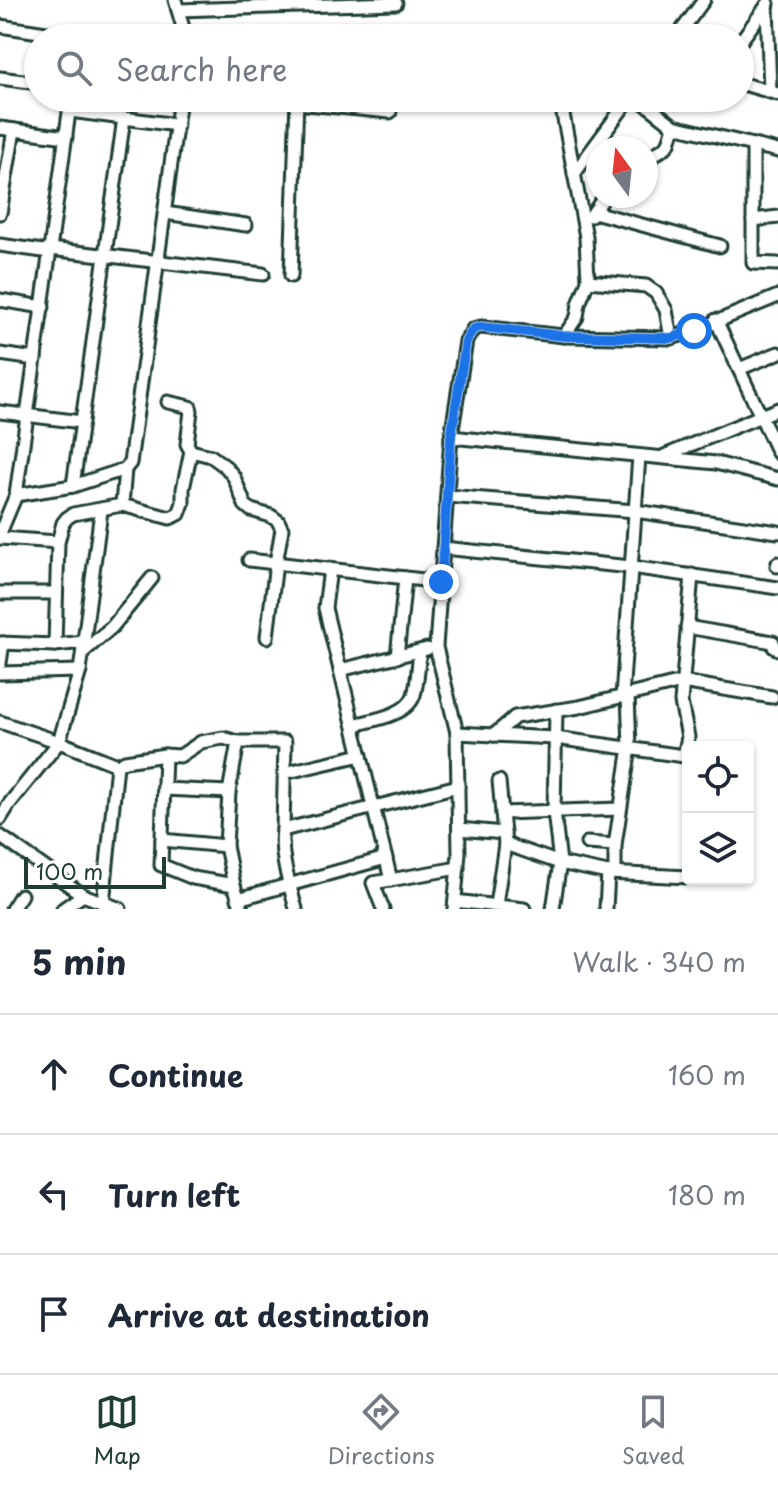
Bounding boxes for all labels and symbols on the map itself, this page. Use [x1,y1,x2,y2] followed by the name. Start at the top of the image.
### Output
[586,136,658,208] north arrow
[676,313,712,349] route start
[423,564,459,600] route end
[24,853,166,889] scale bar

